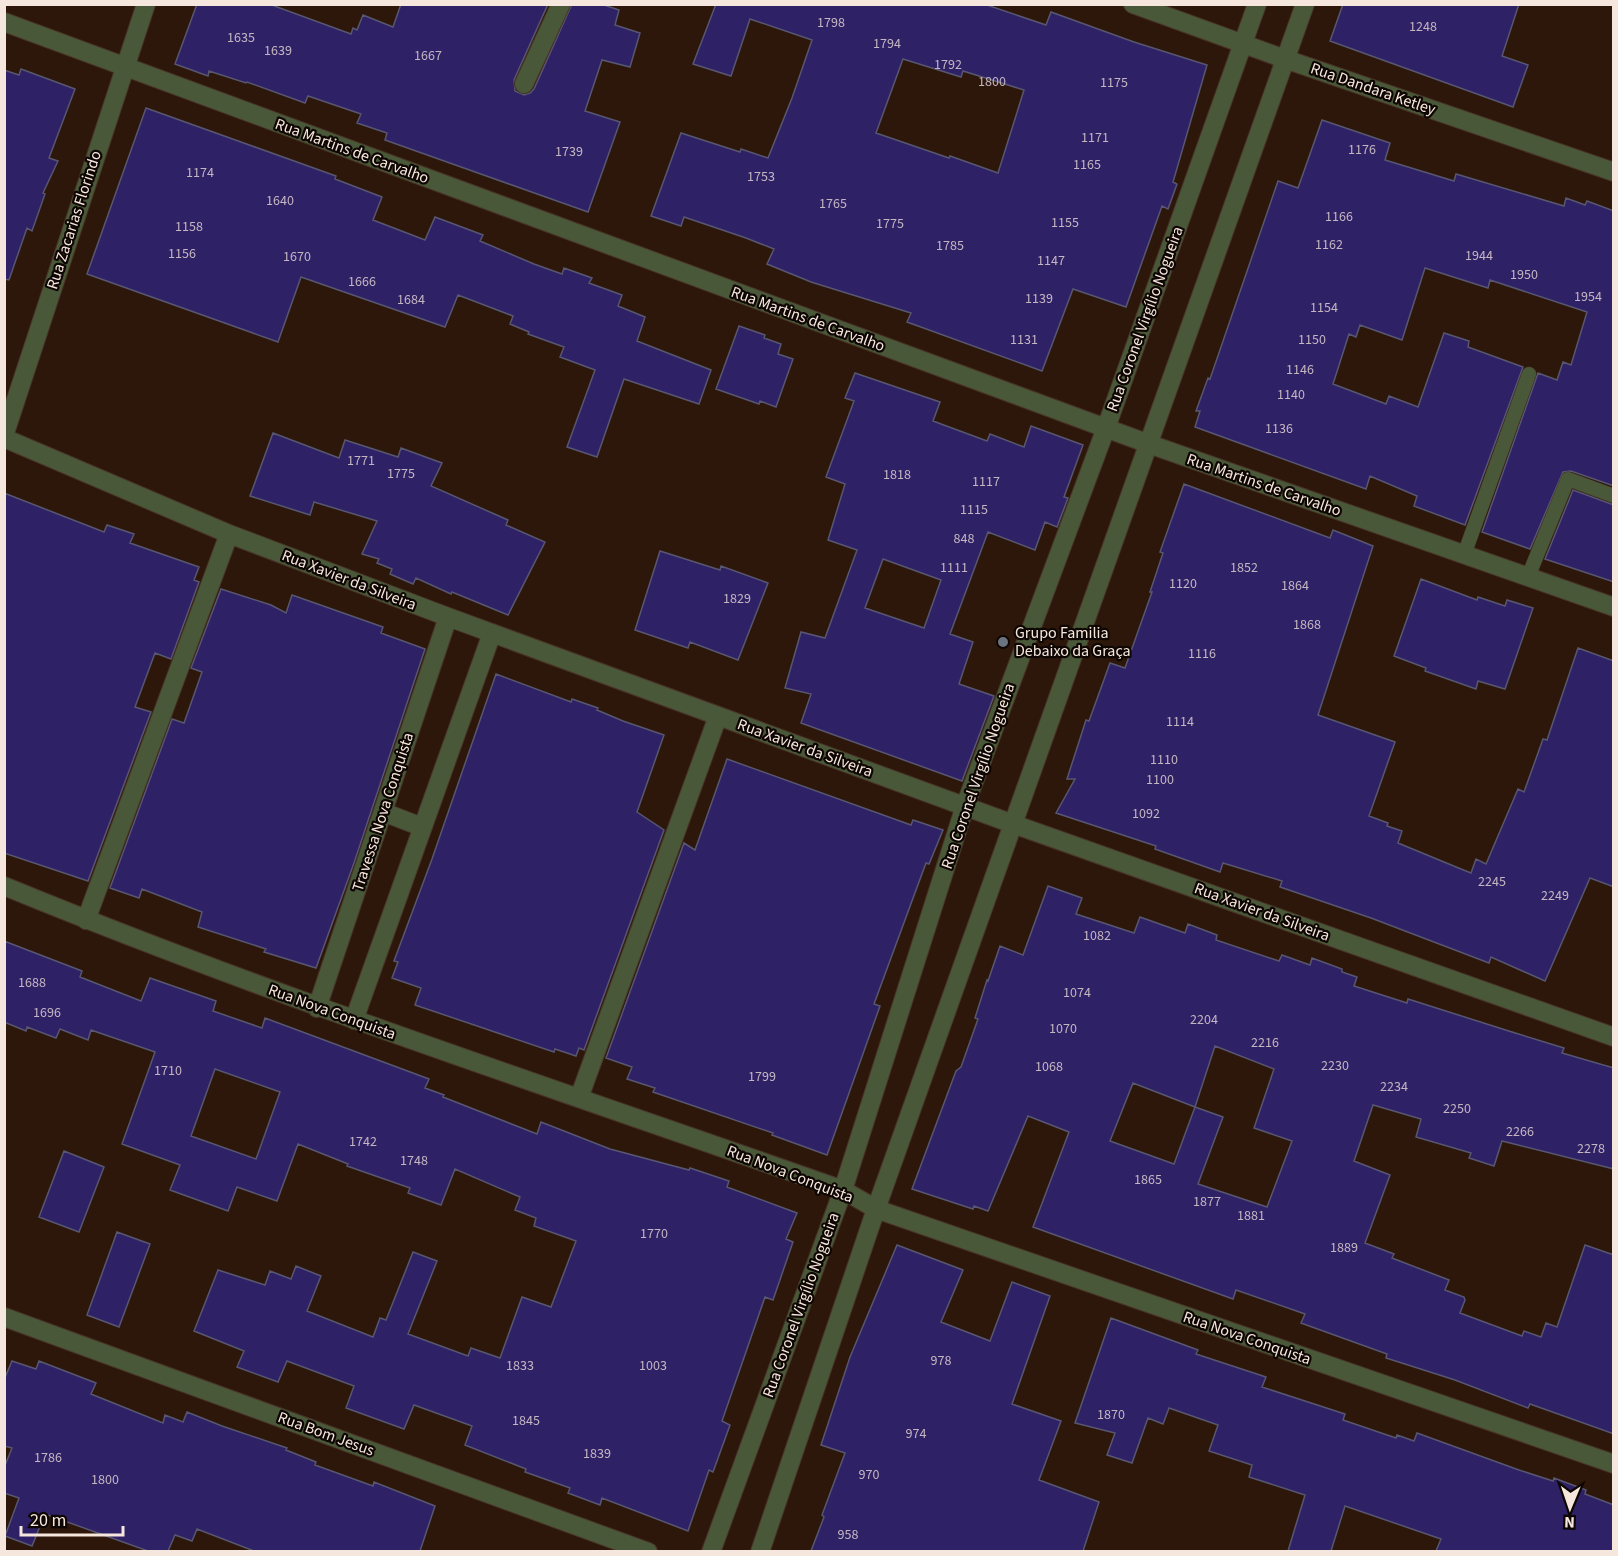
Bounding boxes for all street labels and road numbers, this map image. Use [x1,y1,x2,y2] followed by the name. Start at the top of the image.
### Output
[1307,57,1439,121] street label: Rua Dandara Ketley
[272,113,432,189] street label: Rua Martins de Carvalho
[41,148,107,292] street label: Rua Zacarias Florindo
[1101,223,1189,415] street label: Rua Coronel Virgílio Nogueira
[728,281,888,357] street label: Rua Martins de Carvalho
[1184,448,1344,522] street label: Rua Martins de Carvalho
[279,544,419,616] street label: Rua Xavier da Silveira
[936,680,1020,872] street label: Rua Coronel Virgílio Nogueira
[734,713,876,783] street label: Rua Xavier da Silveira
[347,730,419,894] street label: Travessa Nova Conquista
[1191,877,1333,947] street label: Rua Xavier da Silveira
[265,979,399,1045] street label: Rua Nova Conquista
[723,1140,857,1208] street label: Rua Nova Conquista
[757,1209,845,1401] street label: Rua Coronel Virgílio Nogueira
[1180,1306,1314,1370] street label: Rua Nova Conquista
[275,1406,378,1462] street label: Rua Bom Jesus

